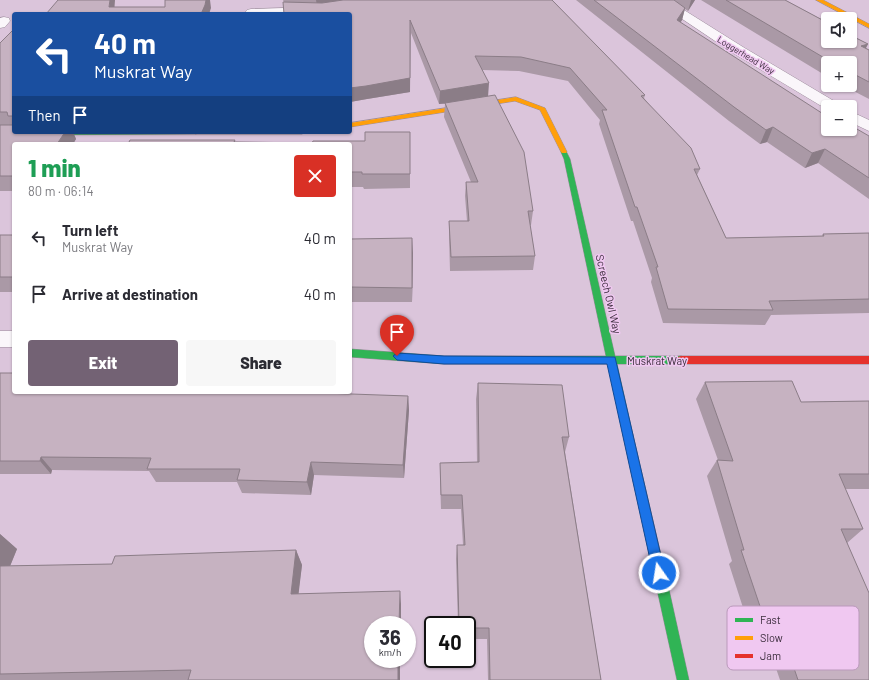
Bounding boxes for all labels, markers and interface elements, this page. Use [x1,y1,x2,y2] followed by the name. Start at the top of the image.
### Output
[821,12,857,136] map controls
[821,12,857,48] button: sound
[94,26,156,60] text: 40 m
[28,28,80,80] icon: left
[715,34,777,76] street label: Loggerhead Way
[821,56,857,92] button: +
[94,60,192,82] text: Muskrat Way
[821,100,857,136] button: −
[69,104,91,126] icon: arrive
[28,106,61,124] text: Then
[28,153,81,182] text: 1 min
[294,155,336,197] button: close
[28,183,94,199] text: 80 m · 06:14
[62,221,118,239] text: Turn left
[28,227,50,249] icon: left
[304,229,336,247] text: 40 m
[62,239,133,255] text: Muskrat Way
[594,253,624,335] street label: Screech Owl Way
[28,283,50,305] icon: arrive
[62,285,198,303] text: Arrive at destination
[304,285,336,303] text: 40 m
[380,315,414,356] pin
[386,321,408,343] icon: arrive
[28,340,178,386] button: Exit
[186,340,336,386] button: Share
[627,354,687,367] street label: Muskrat Way
[638,552,680,594] position arrow
[727,606,859,670] legend
[760,613,781,626] text: Fast
[424,616,476,668] speed limit sign: 40
[379,625,401,649] text: 36
[760,631,783,644] text: Slow
[379,646,401,658] text: km/h
[760,649,781,662] text: Jam

